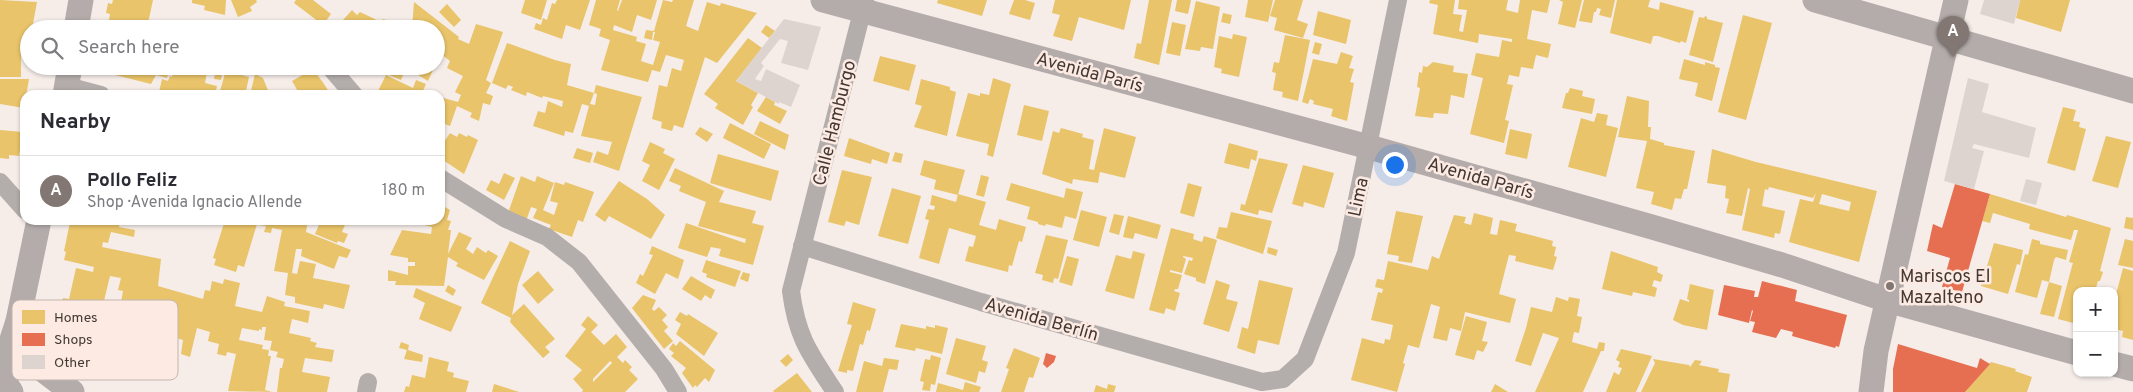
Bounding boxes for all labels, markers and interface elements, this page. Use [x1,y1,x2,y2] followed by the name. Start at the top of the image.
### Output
[1937,16,1969,57] pin: A
[20,20,445,75] search box
[38,34,66,62] icon: search
[78,36,180,60] text: Search here
[1034,48,1145,99] street label: Avenida París
[809,58,862,188] street label: Calle Hamburgo
[40,109,111,136] text: Nearby
[1382,152,1408,178] your location
[1425,153,1536,206] street label: Avenida París
[87,169,178,193] text: Pollo Feliz
[1344,176,1375,219] street label: Lima
[50,181,62,201] text: A
[382,181,425,201] text: 180 m
[87,193,302,213] text: Shop · Avenida Ignacio Allende
[1900,266,1991,310] place label: Mariscos El Mazalteno
[1884,280,1896,292] marker: Mariscos El Mazalteno
[2073,287,2118,377] map controls
[2073,287,2118,332] button: +
[982,293,1101,348] street label: Avenida Berlín
[12,300,178,380] legend
[54,310,98,327] text: Homes
[54,332,93,349] text: Shops
[2073,332,2118,377] button: −
[54,355,91,372] text: Other

